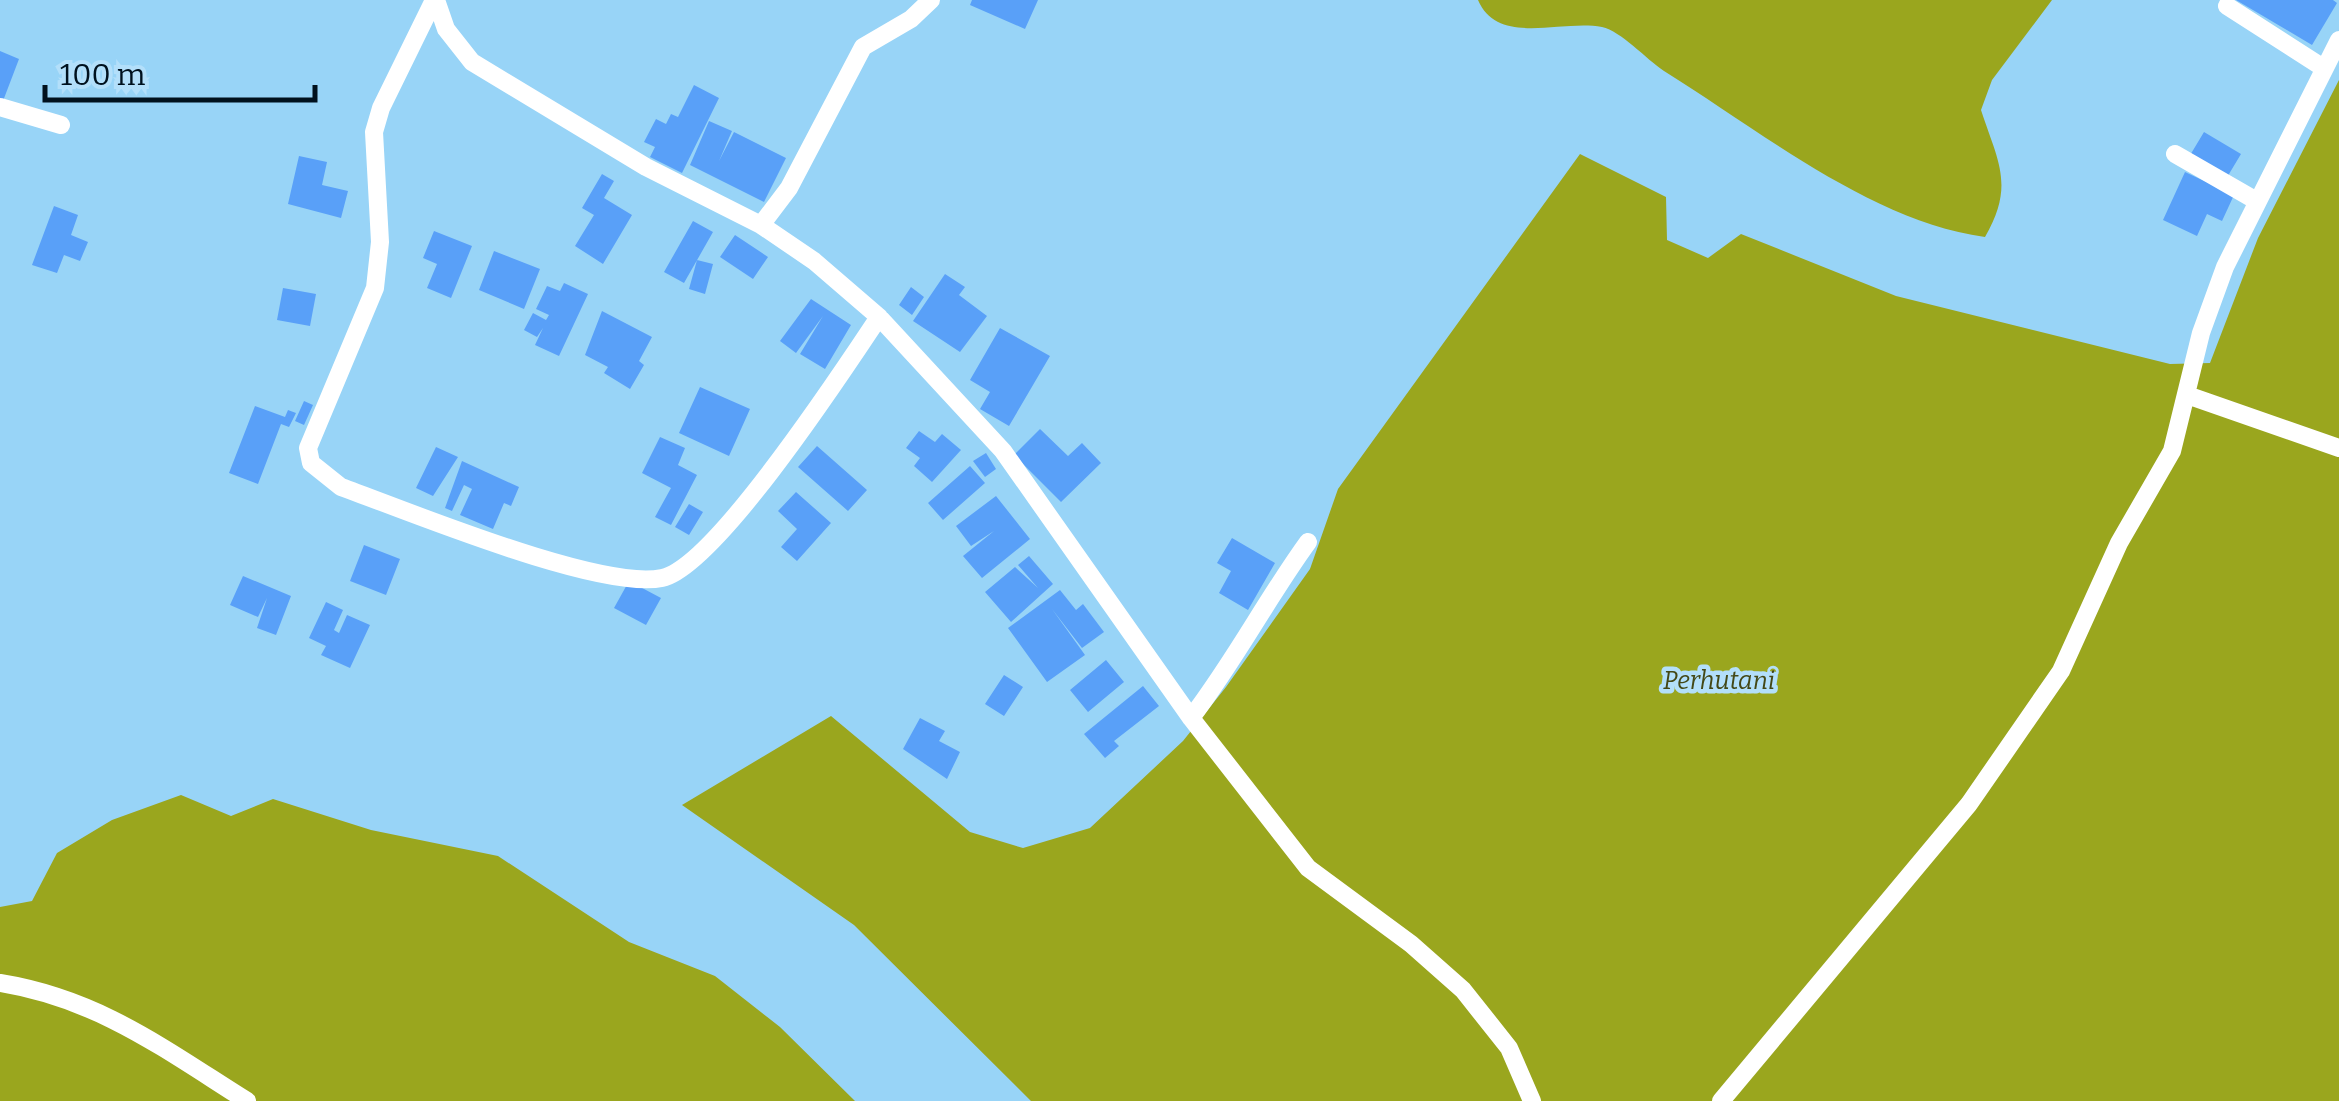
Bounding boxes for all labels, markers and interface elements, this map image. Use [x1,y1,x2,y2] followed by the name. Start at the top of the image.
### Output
[45,40,315,102] scale bar
[60,57,146,93] text: 100 m
[1663,666,1775,696] park label: Perhutani

